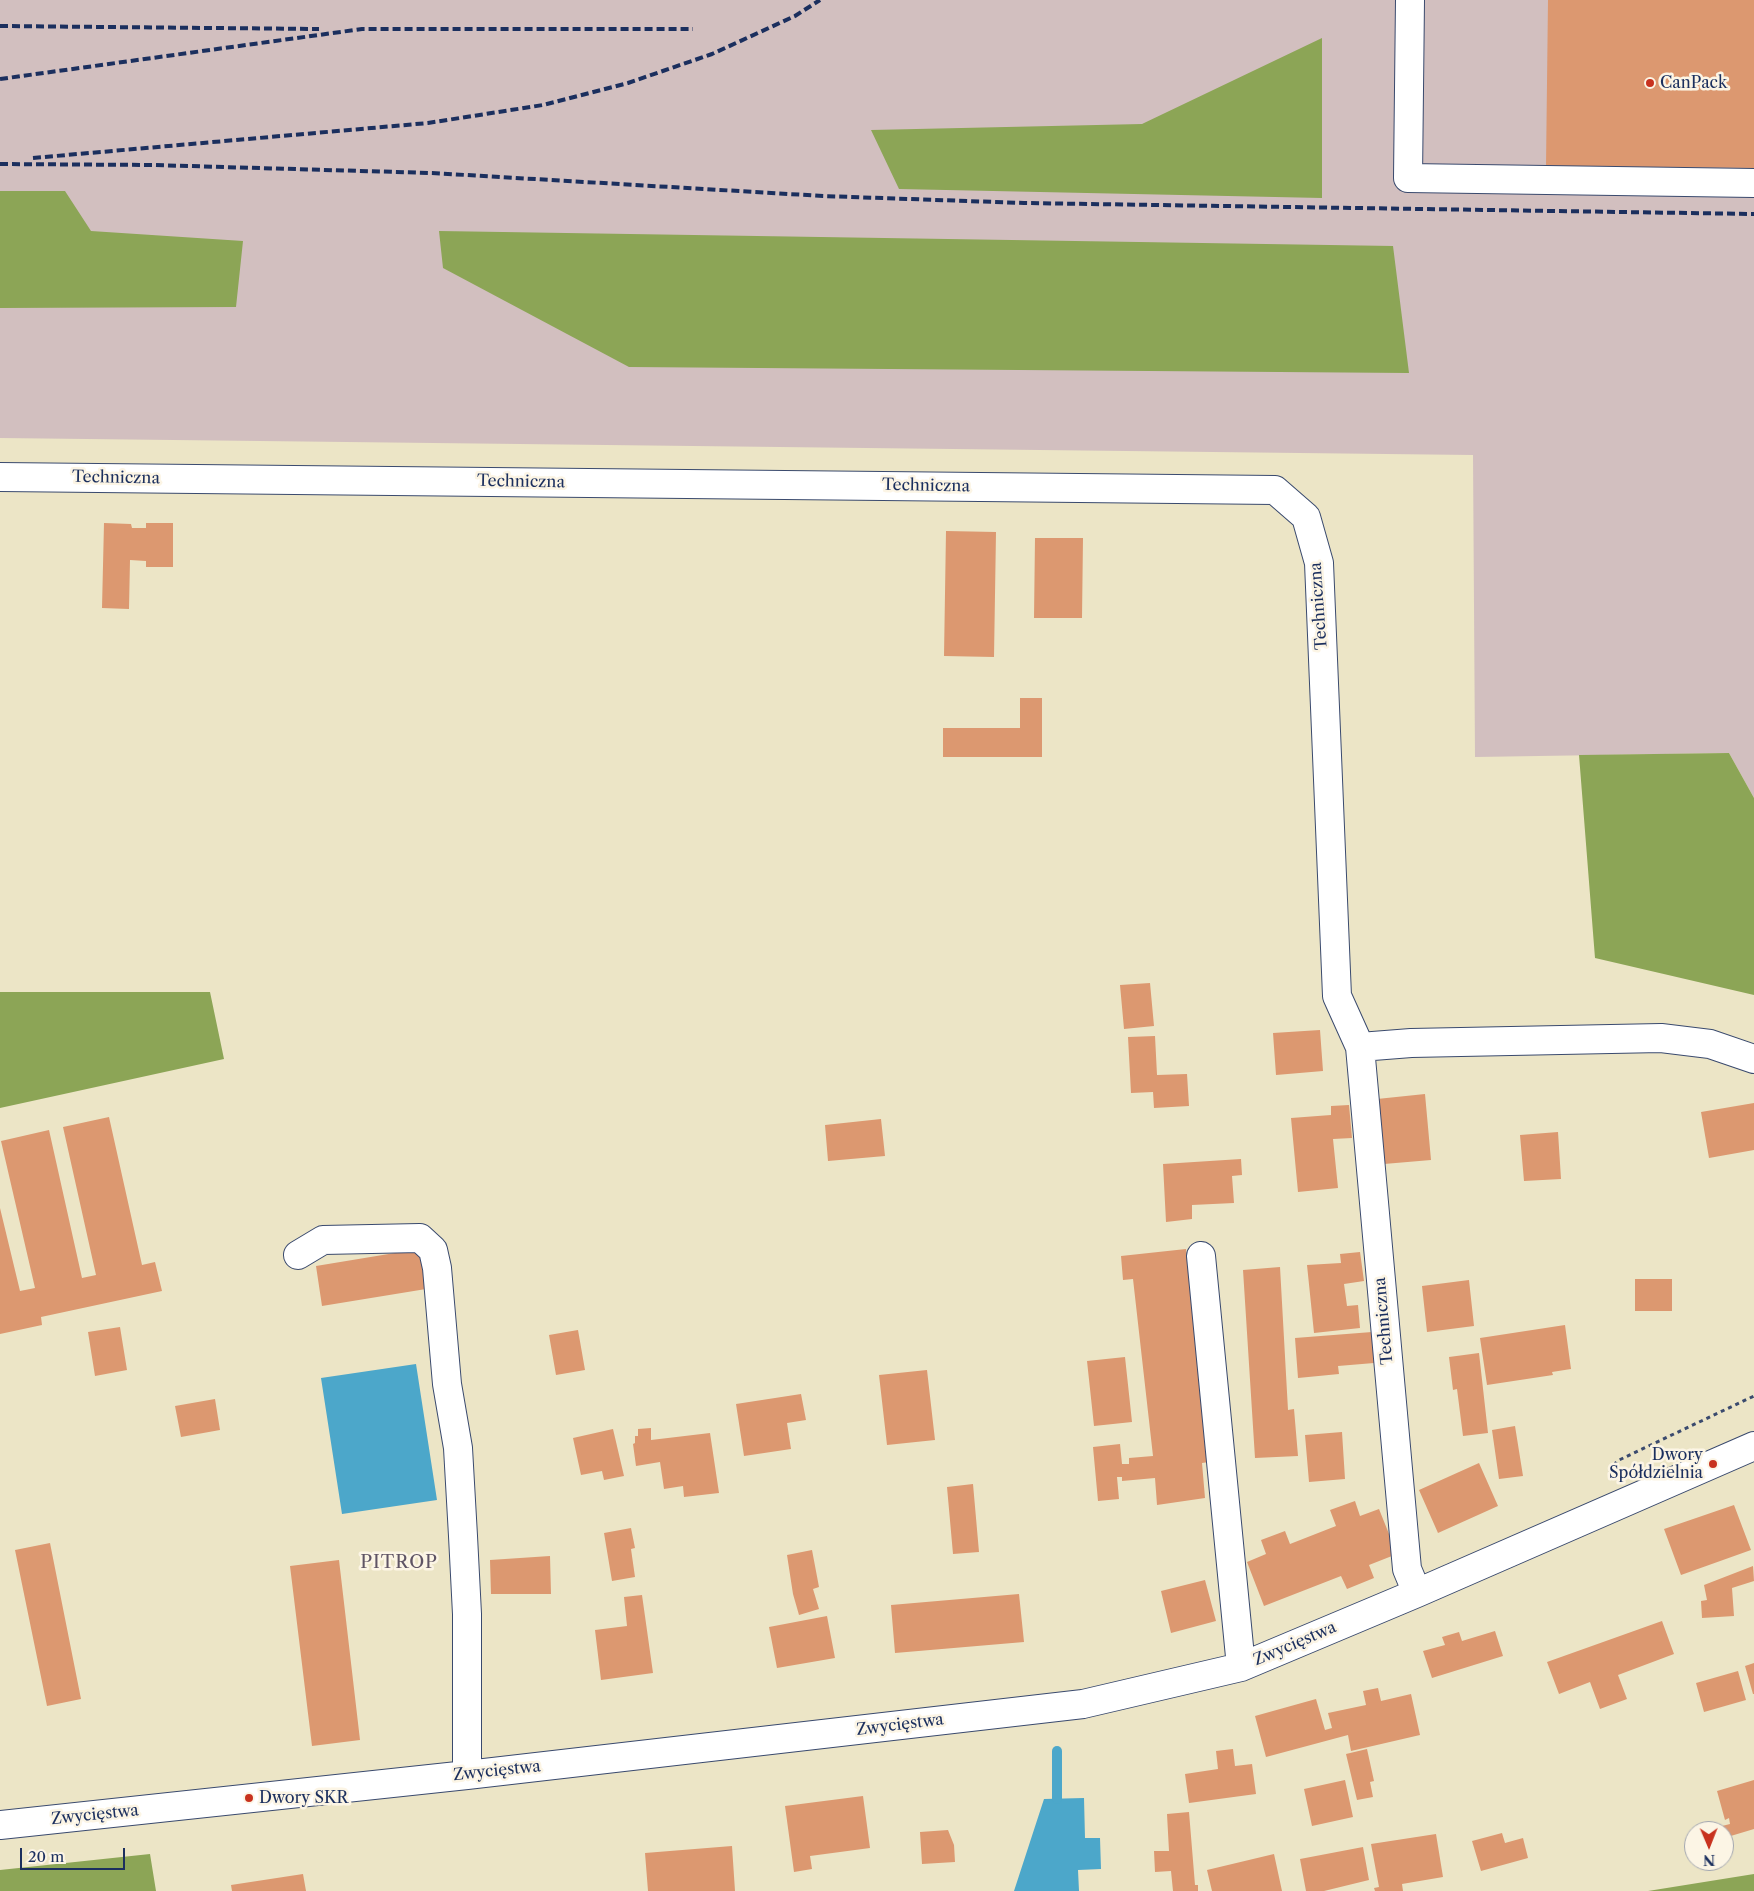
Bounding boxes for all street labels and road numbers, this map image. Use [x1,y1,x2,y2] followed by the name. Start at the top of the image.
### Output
[72,468,160,488] street label: Techniczna
[477,472,565,492] street label: Techniczna
[882,476,970,496] street label: Techniczna
[1306,562,1332,650] street label: Techniczna
[1371,1276,1397,1366] street label: Techniczna
[1251,1618,1339,1670] street label: Zwycięstwa
[855,1710,945,1740] street label: Zwycięstwa
[452,1757,542,1785] street label: Zwycięstwa
[50,1801,140,1829] street label: Zwycięstwa

